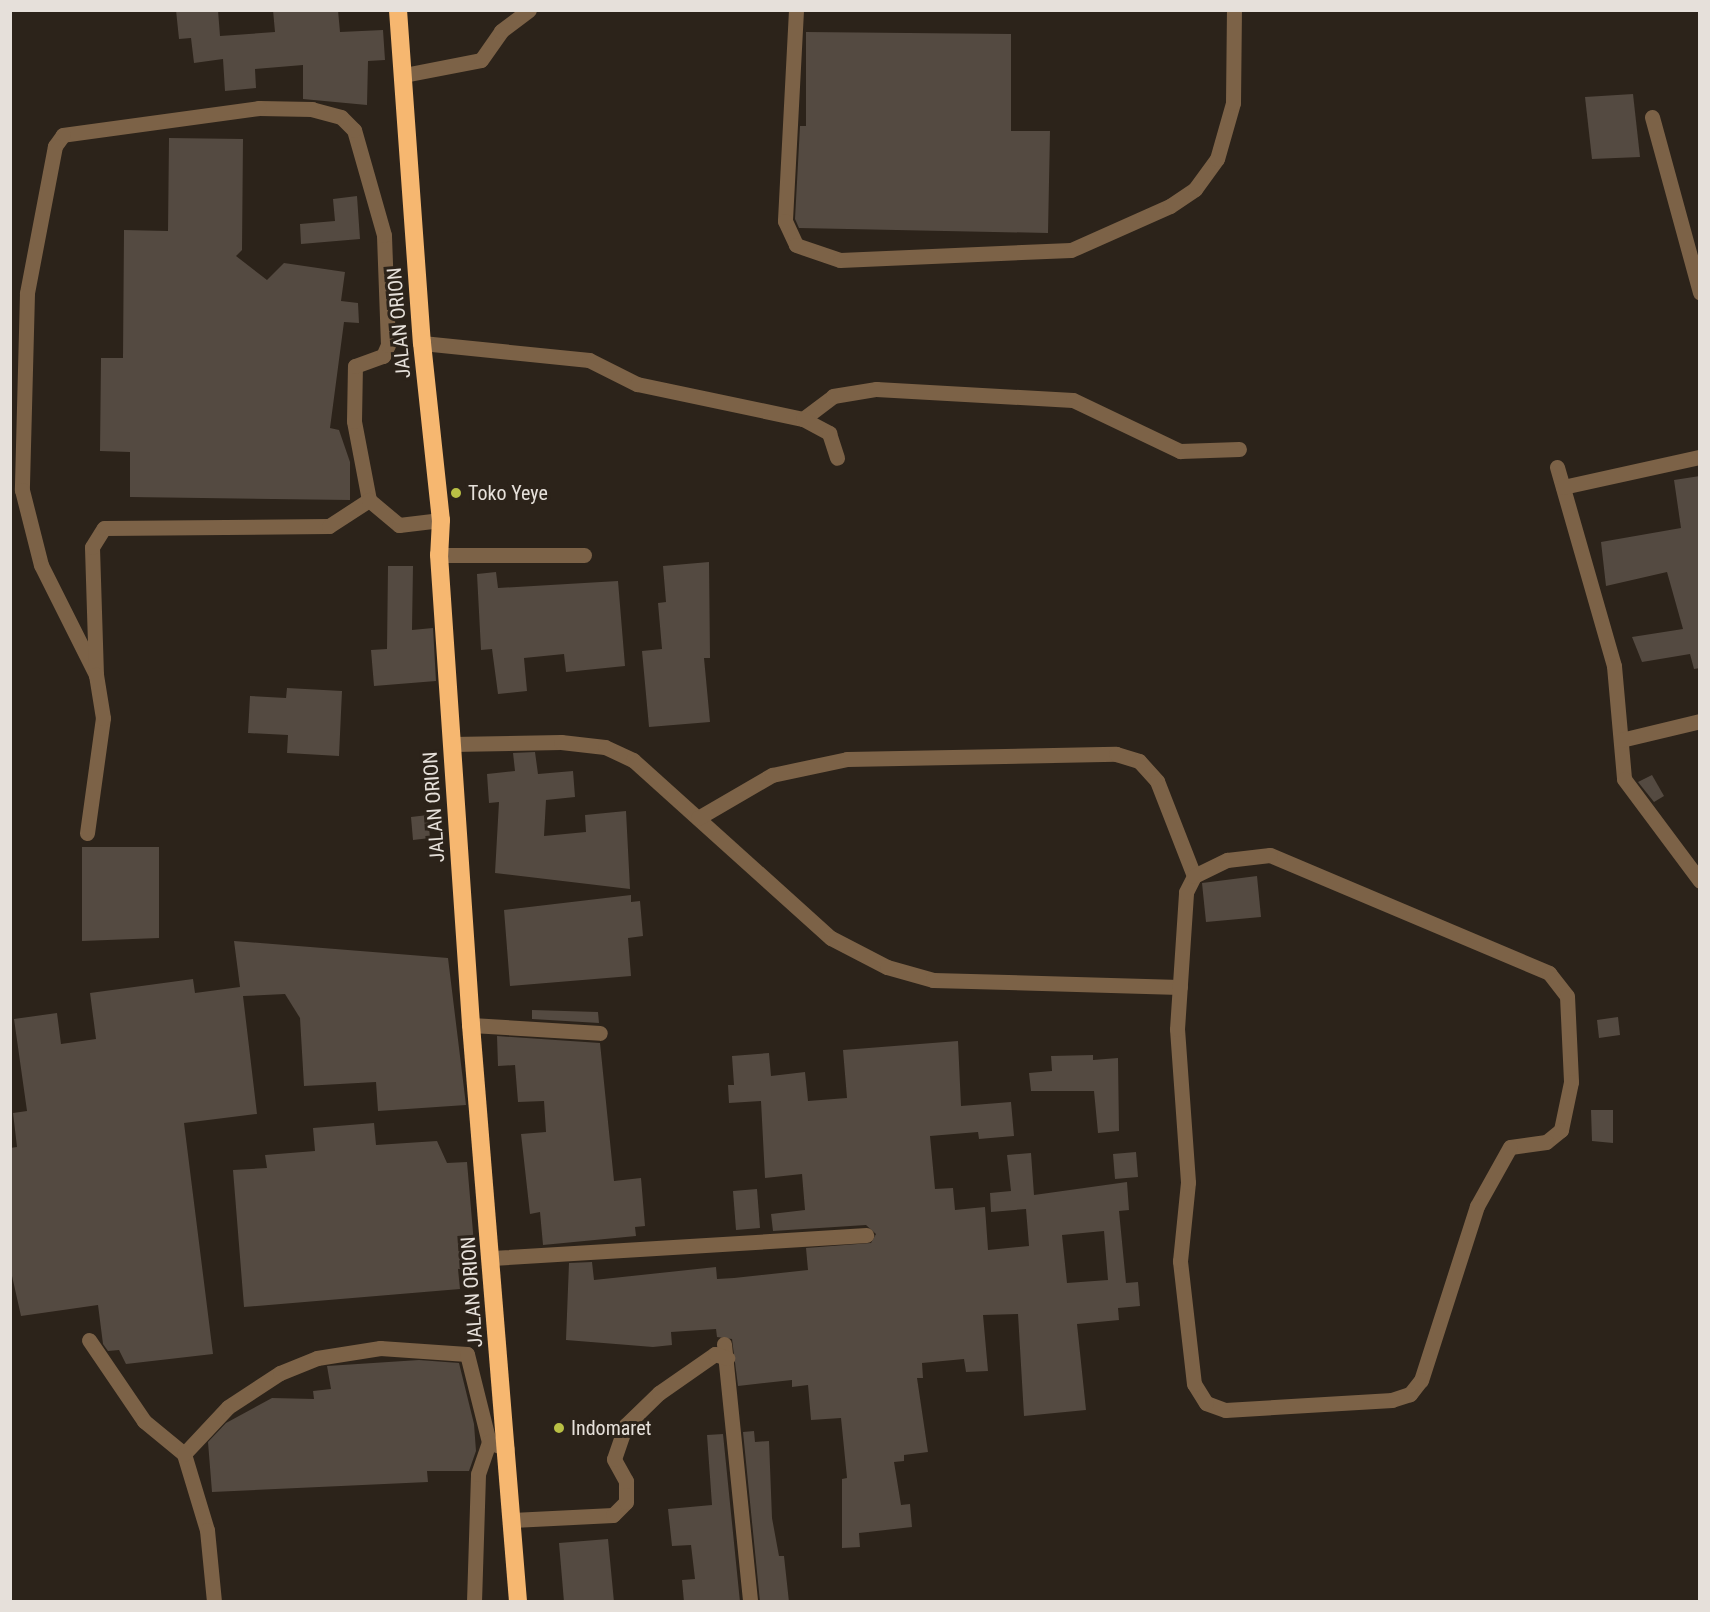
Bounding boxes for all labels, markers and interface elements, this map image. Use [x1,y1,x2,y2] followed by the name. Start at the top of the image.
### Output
[382,267,416,379] street label: JALAN ORION
[468,481,548,505] place label: Toko Yeye
[449,486,463,500] marker: Toko Yeye
[418,751,450,863] street label: JALAN ORION
[456,1236,488,1348] street label: JALAN ORION
[571,1416,651,1440] place label: Indomaret
[552,1421,566,1435] marker: Indomaret

